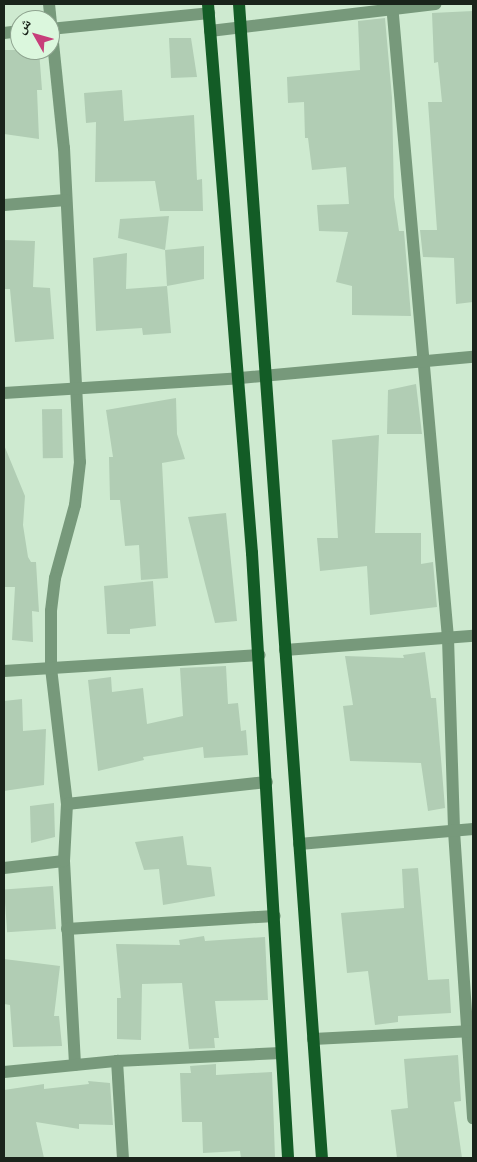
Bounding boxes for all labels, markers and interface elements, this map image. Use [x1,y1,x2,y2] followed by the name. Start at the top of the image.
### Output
[10,10,60,60] north arrow
[14,16,34,37] text: ش

